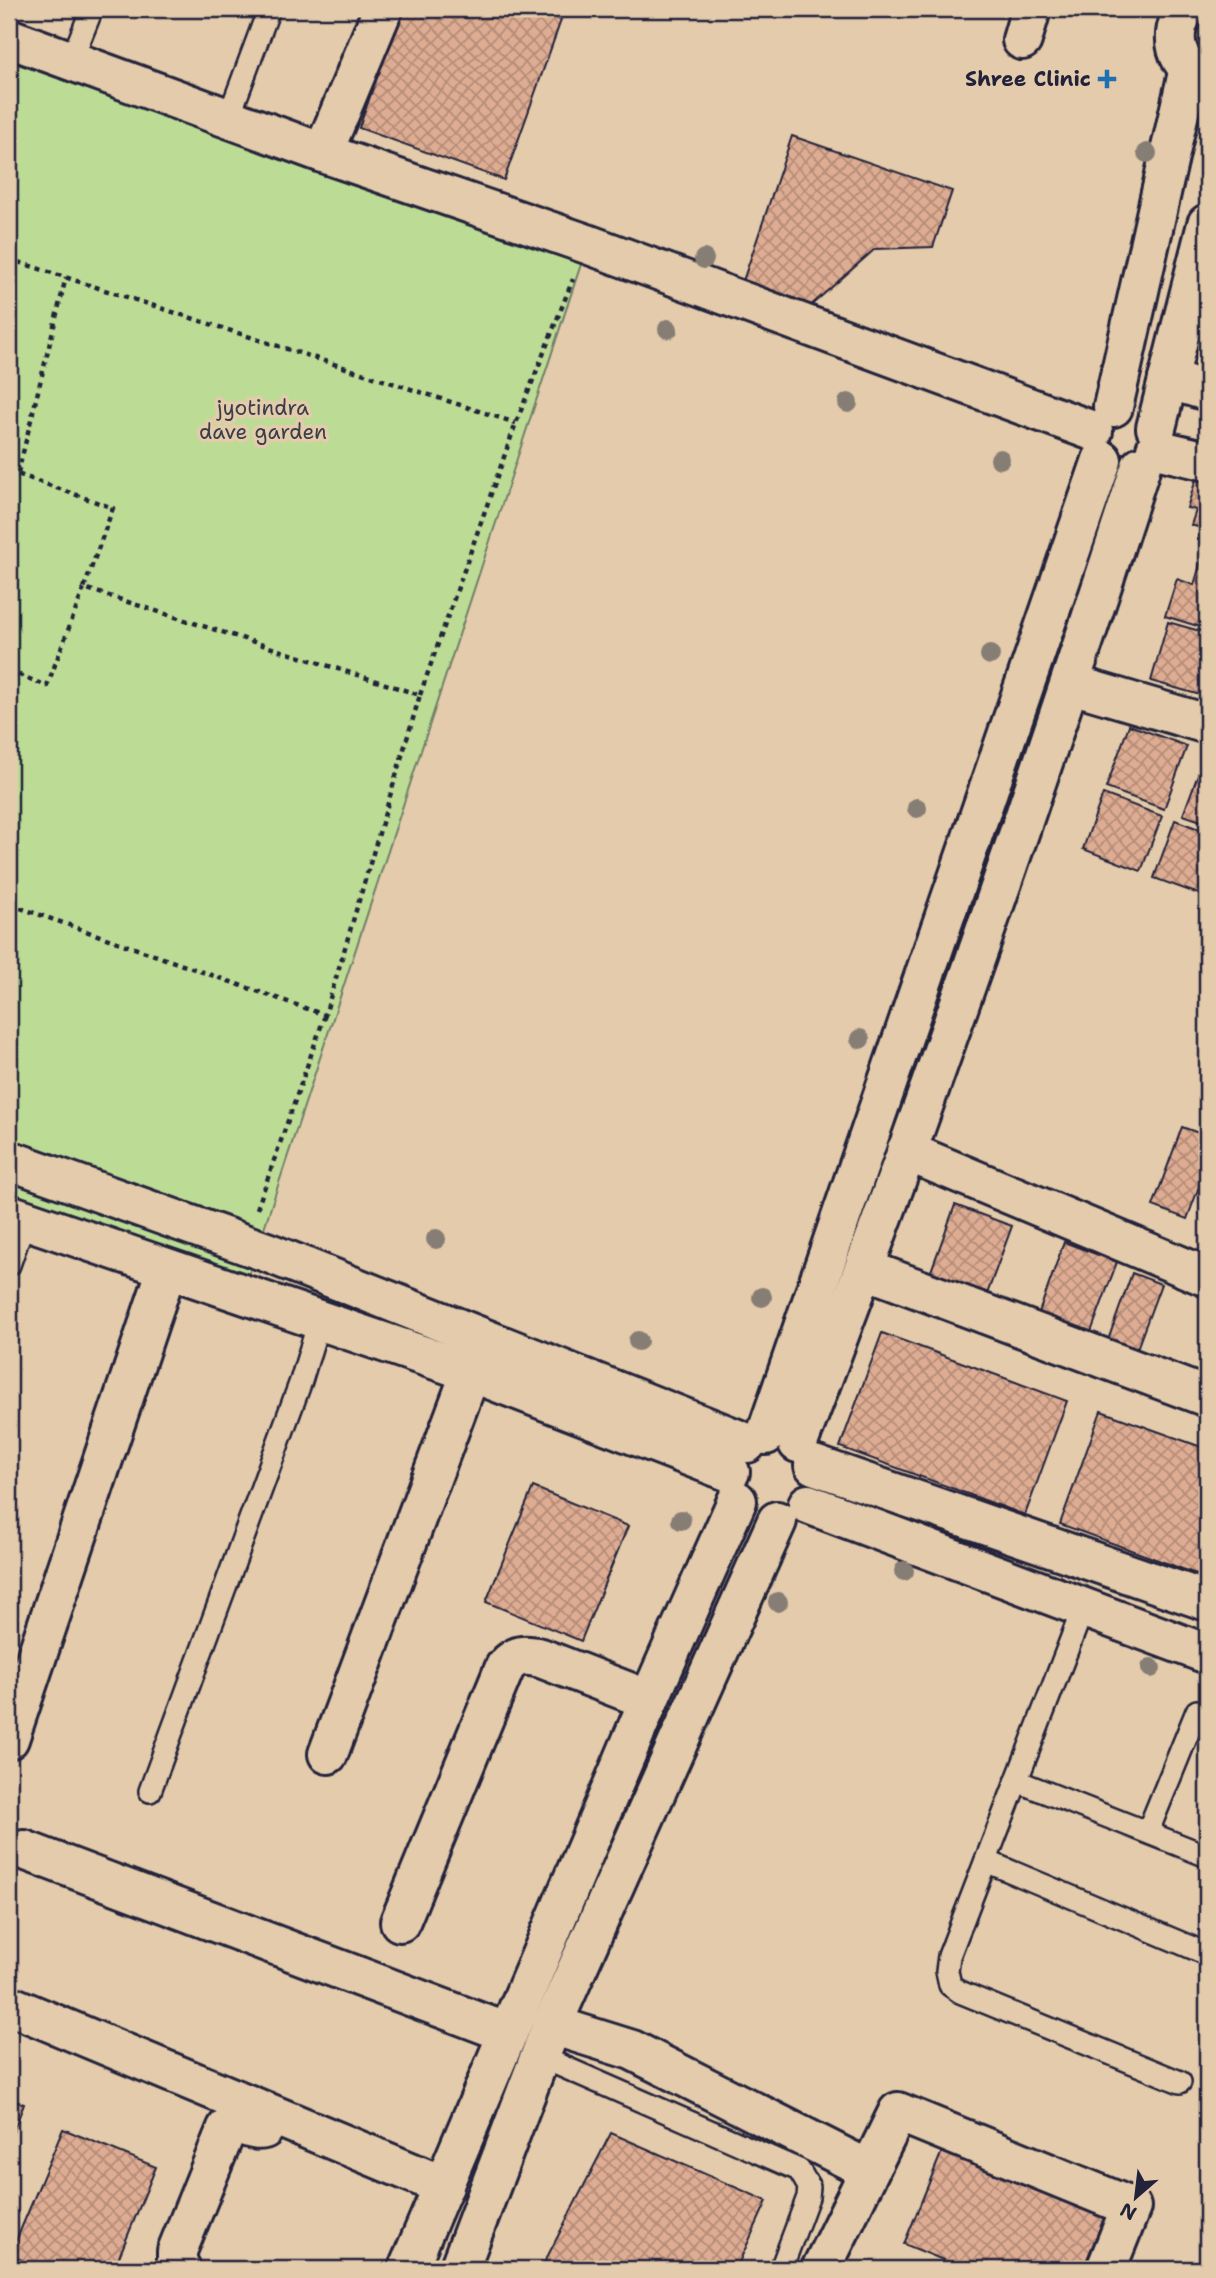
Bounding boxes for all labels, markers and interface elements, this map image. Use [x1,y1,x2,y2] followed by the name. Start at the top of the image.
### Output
[965,65,1091,93] place label: Shree Clinic
[1097,69,1117,89] marker: Shree Clinic
[199,394,327,446] park label: jyotindra dave garden
[1100,2162,1170,2232] north arrow
[1116,2197,1141,2226] text: N

